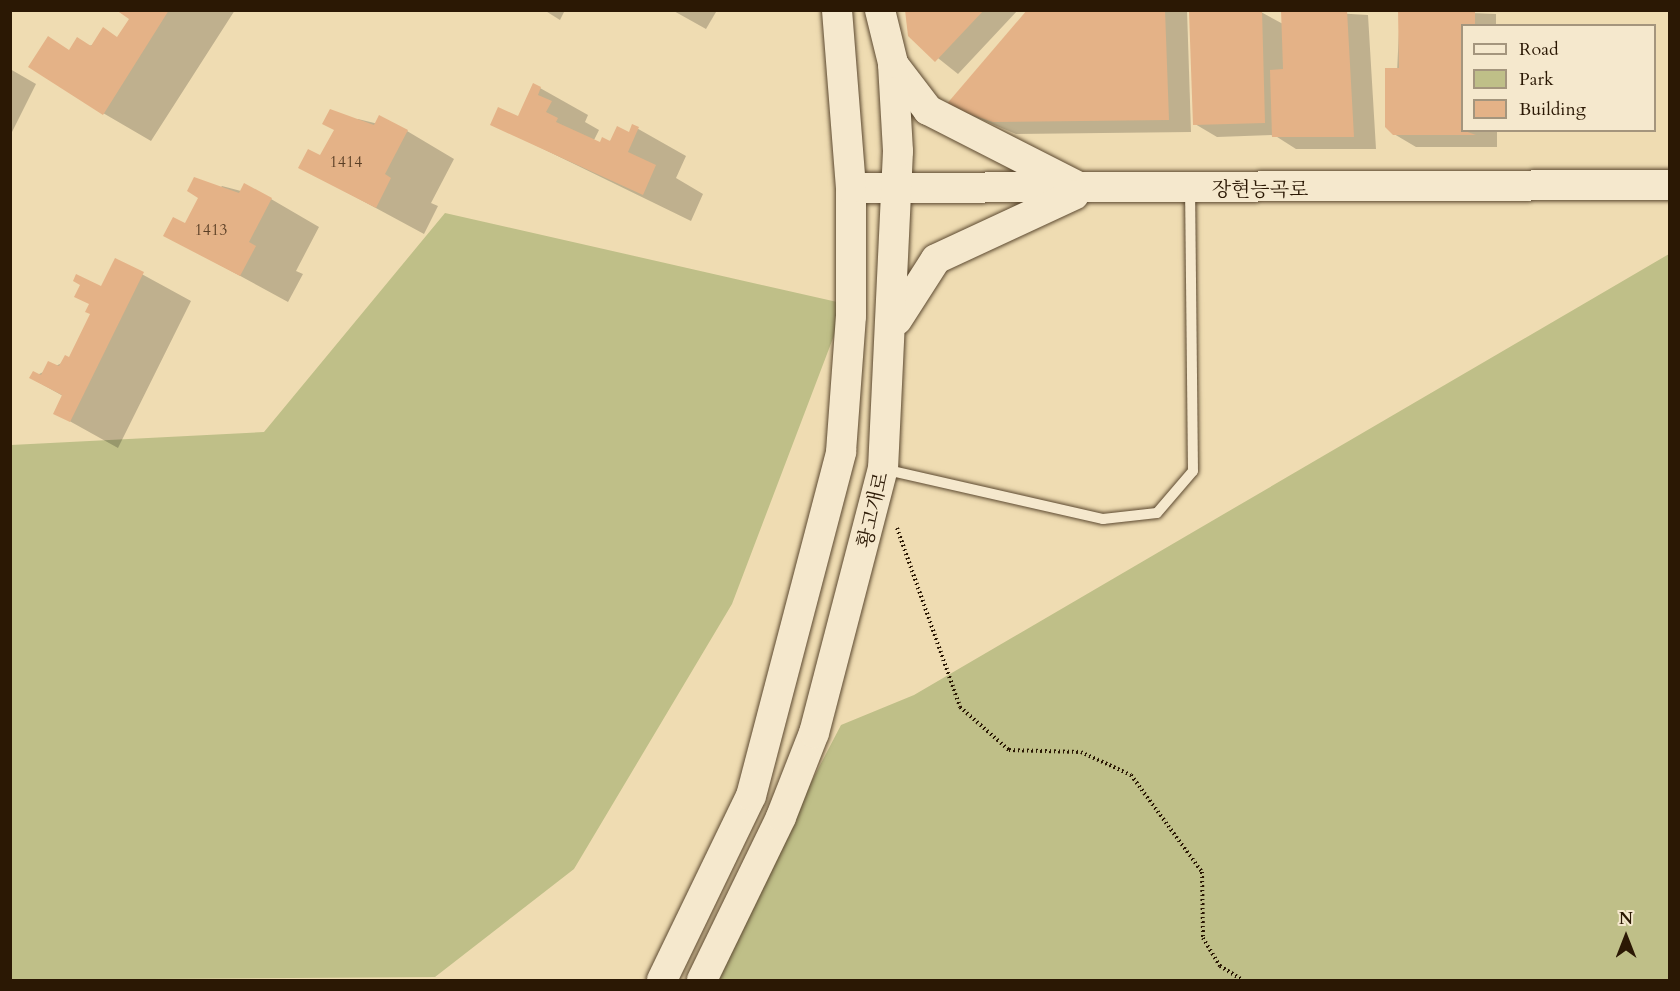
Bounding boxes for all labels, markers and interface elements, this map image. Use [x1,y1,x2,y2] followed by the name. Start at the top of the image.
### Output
[1461,24,1656,132] legend
[1519,37,1559,62] text: Road
[1519,67,1554,92] text: Park
[1519,97,1586,122] text: Building
[330,152,362,172] house number: 1414
[1212,177,1308,201] street label: 장현능곡로
[195,220,227,240] house number: 1413
[853,470,893,550] street label: 황고개로
[1596,907,1656,967] north arrow
[1619,908,1633,930] text: N

